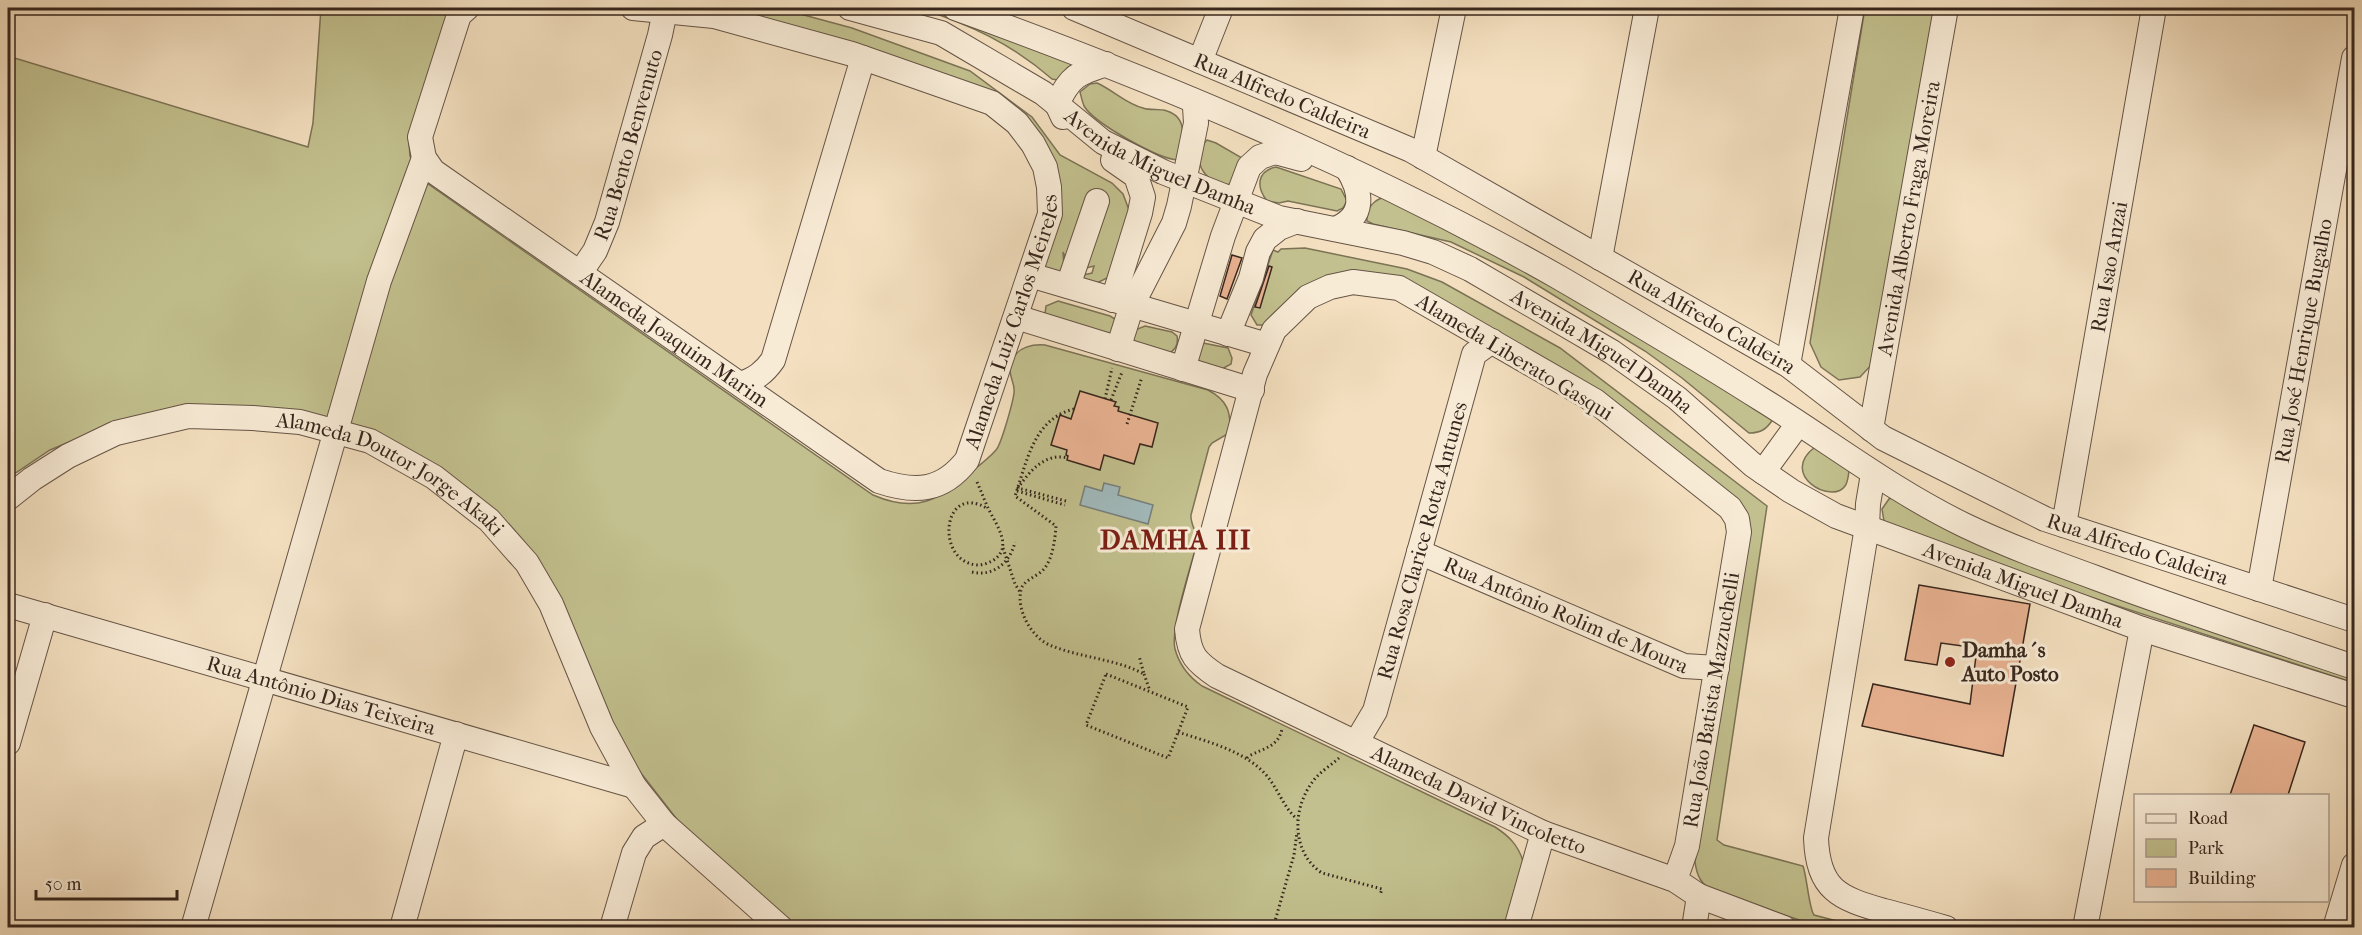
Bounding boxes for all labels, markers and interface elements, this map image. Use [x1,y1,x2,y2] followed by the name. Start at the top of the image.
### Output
[589,46,667,244] street label: Rua Bento Benvenuto
[1190,48,1374,144] street label: Rua Alfredo Caldeira
[1872,79,1945,359] street label: Avenida Alberto Fraga Moreira
[1059,103,1259,220] street label: Avenida Miguel Damha
[959,194,1062,453] street label: Alameda Luiz Carlos Meireles
[2086,199,2132,334] street label: Rua Isao Anzai
[2270,217,2337,465] street label: Rua José Henrique Bugalho
[1624,264,1801,379] street label: Rua Alfredo Caldeira
[575,265,773,413] street label: Alameda Joaquim Marim
[1506,283,1698,419] street label: Avenida Miguel Damha
[1411,288,1618,425] street label: Alameda Liberato Gasqui
[1372,399,1472,682] street label: Rua Rosa Clarice Rotta Antunes
[274,408,509,540] street label: Alameda Doutor Jorge Akaki
[2044,508,2232,590] street label: Rua Alfredo Caldeira
[1100,524,1252,556] district label: DAMHA III
[1919,537,2127,633] street label: Avenida Miguel Damha
[1440,552,1692,679] street label: Rua Antônio Rolim de Moura
[1678,570,1744,830] street label: Rua João Batista Mazzuchelli
[1960,638,2059,686] place label: Damha´s Auto Posto
[204,651,439,740] street label: Rua Antônio Dias Teixeira
[1943,655,1957,669] marker: Damha´s Auto Posto
[1367,740,1589,859] street label: Alameda David Vincoletto
[2134,794,2329,902] legend
[2188,808,2228,829] text: Road
[2188,838,2225,859] text: Park
[36,863,177,901] scale bar
[2188,868,2256,889] text: Building
[45,874,82,895] text: 50 m

